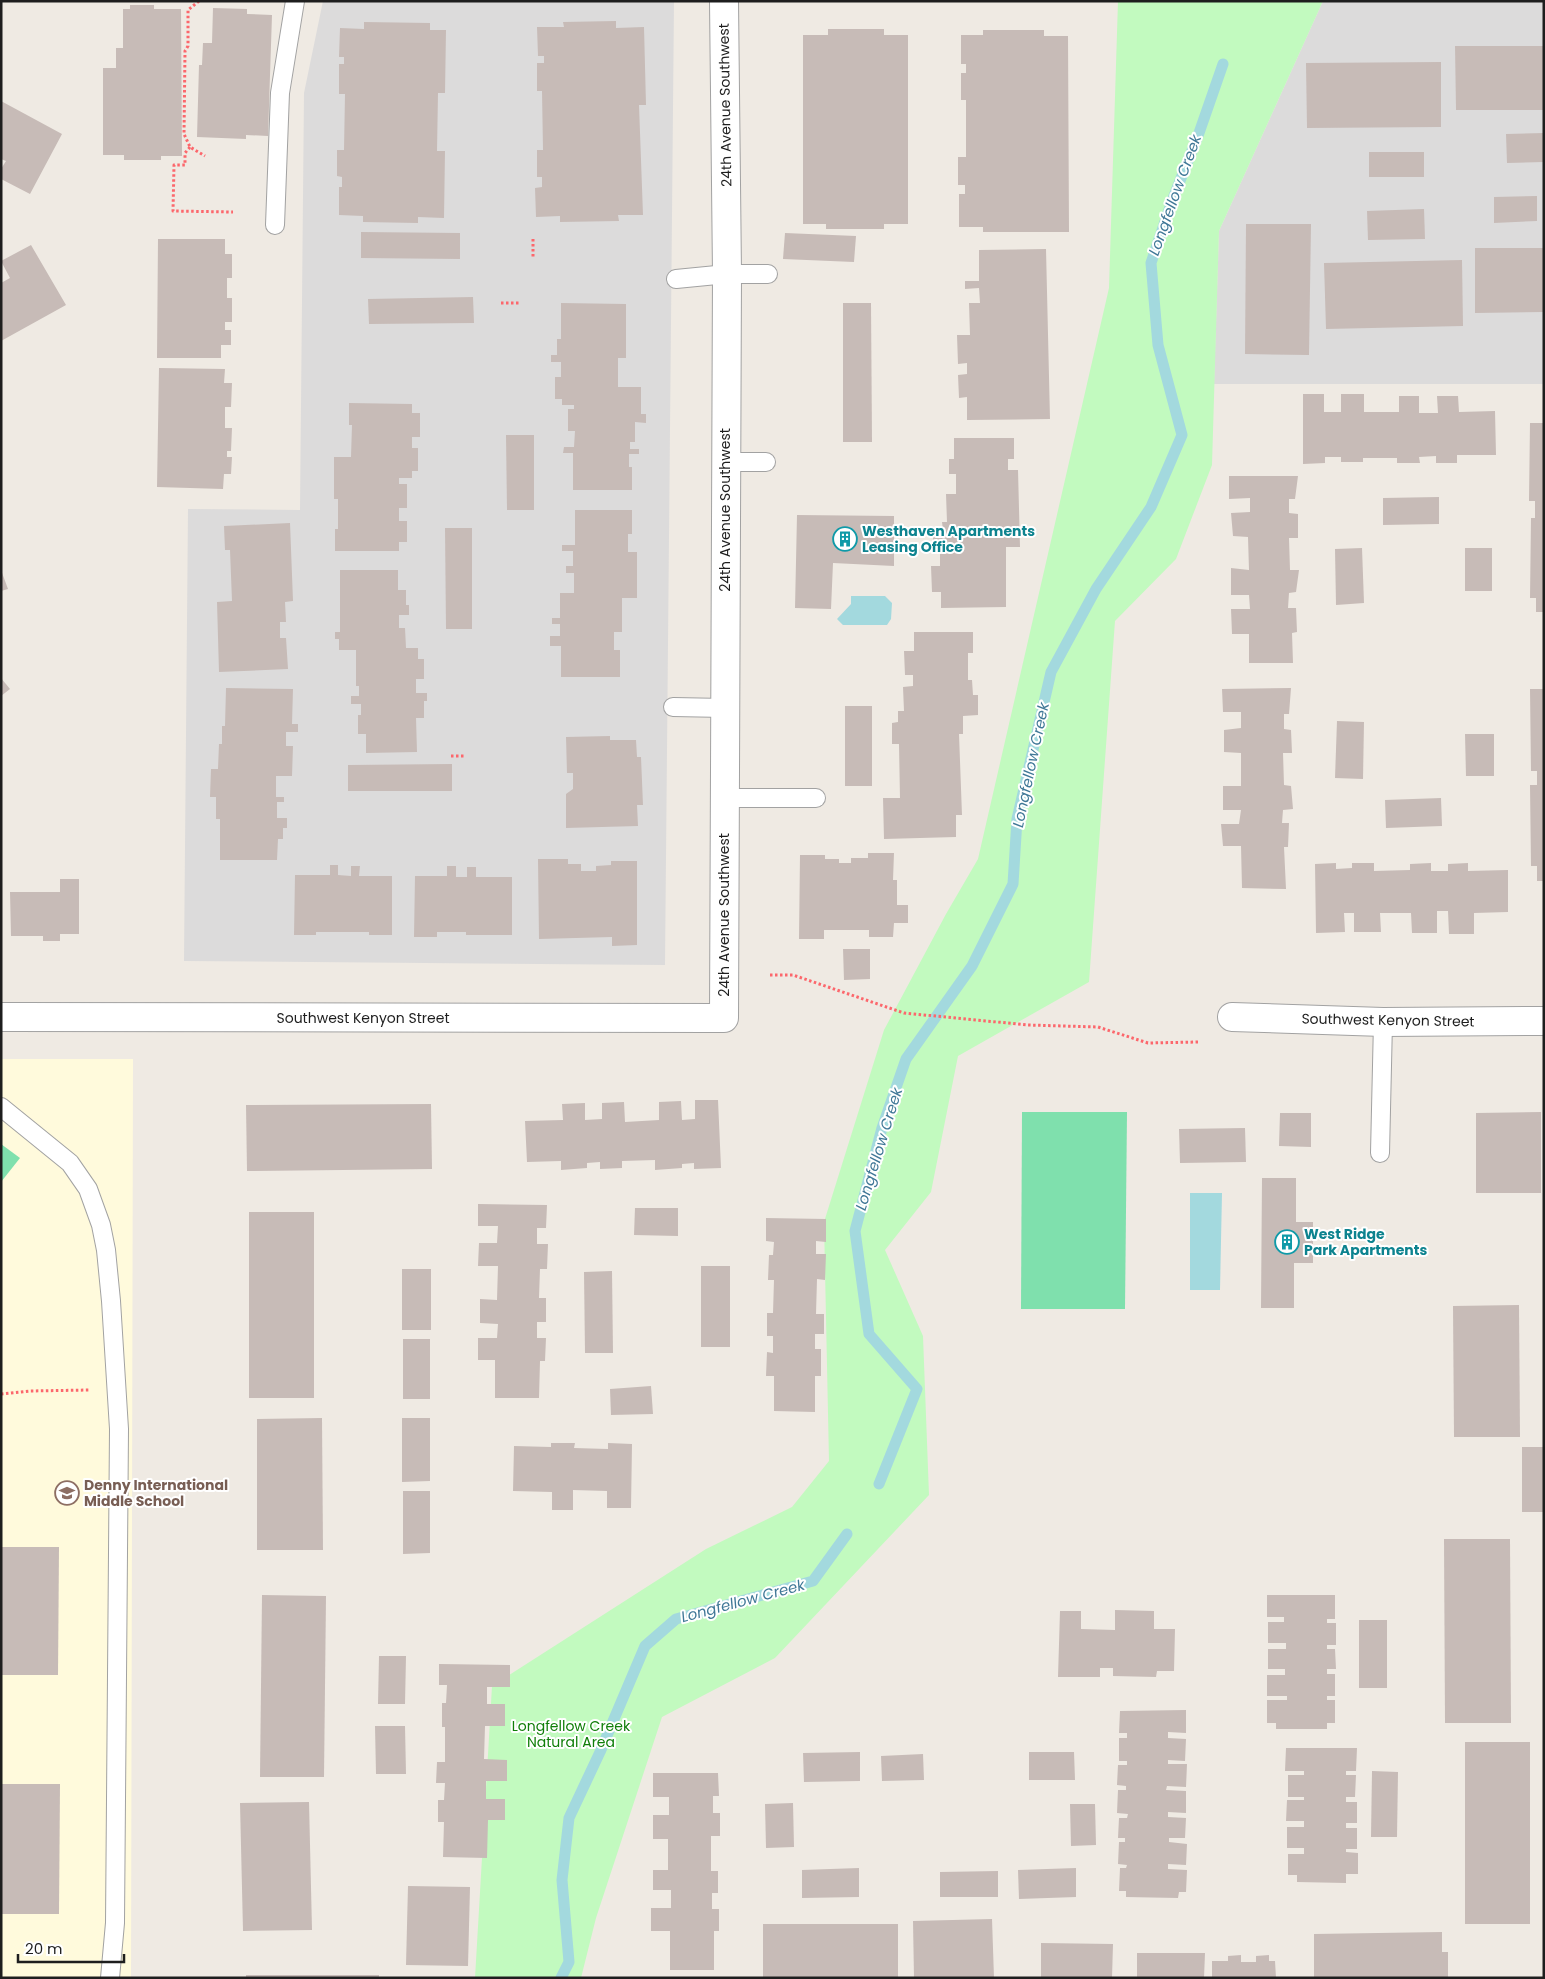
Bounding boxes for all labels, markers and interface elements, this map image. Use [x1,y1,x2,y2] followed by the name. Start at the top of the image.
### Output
[714,23,736,187] street label: 24th Avenue Southwest
[1143,130,1207,258] water label: Longfellow Creek
[715,428,735,592] street label: 24th Avenue Southwest
[862,521,1035,557] place label: Westhaven Apartments Leasing Office
[832,526,858,552] building icon: Westhaven Apartments Leasing Office
[1007,699,1054,829] water label: Longfellow Creek
[714,833,734,997] street label: 24th Avenue Southwest
[276,1008,450,1028] street label: Southwest Kenyon Street
[1301,1008,1475,1032] street label: Southwest Kenyon Street
[850,1084,908,1213] water label: Longfellow Creek
[1304,1224,1427,1260] place label: West Ridge Park Apartments
[1274,1229,1300,1255] building icon: West Ridge Park Apartments
[84,1475,228,1511] place label: Denny International Middle School
[54,1480,80,1506] school or university icon: Denny International Middle School
[679,1574,808,1627] water label: Longfellow Creek
[512,1716,631,1752] park label: Longfellow Creek Natural Area
[18,1932,124,1964] scale bar
[25,1938,63,1959] text: 20 m

